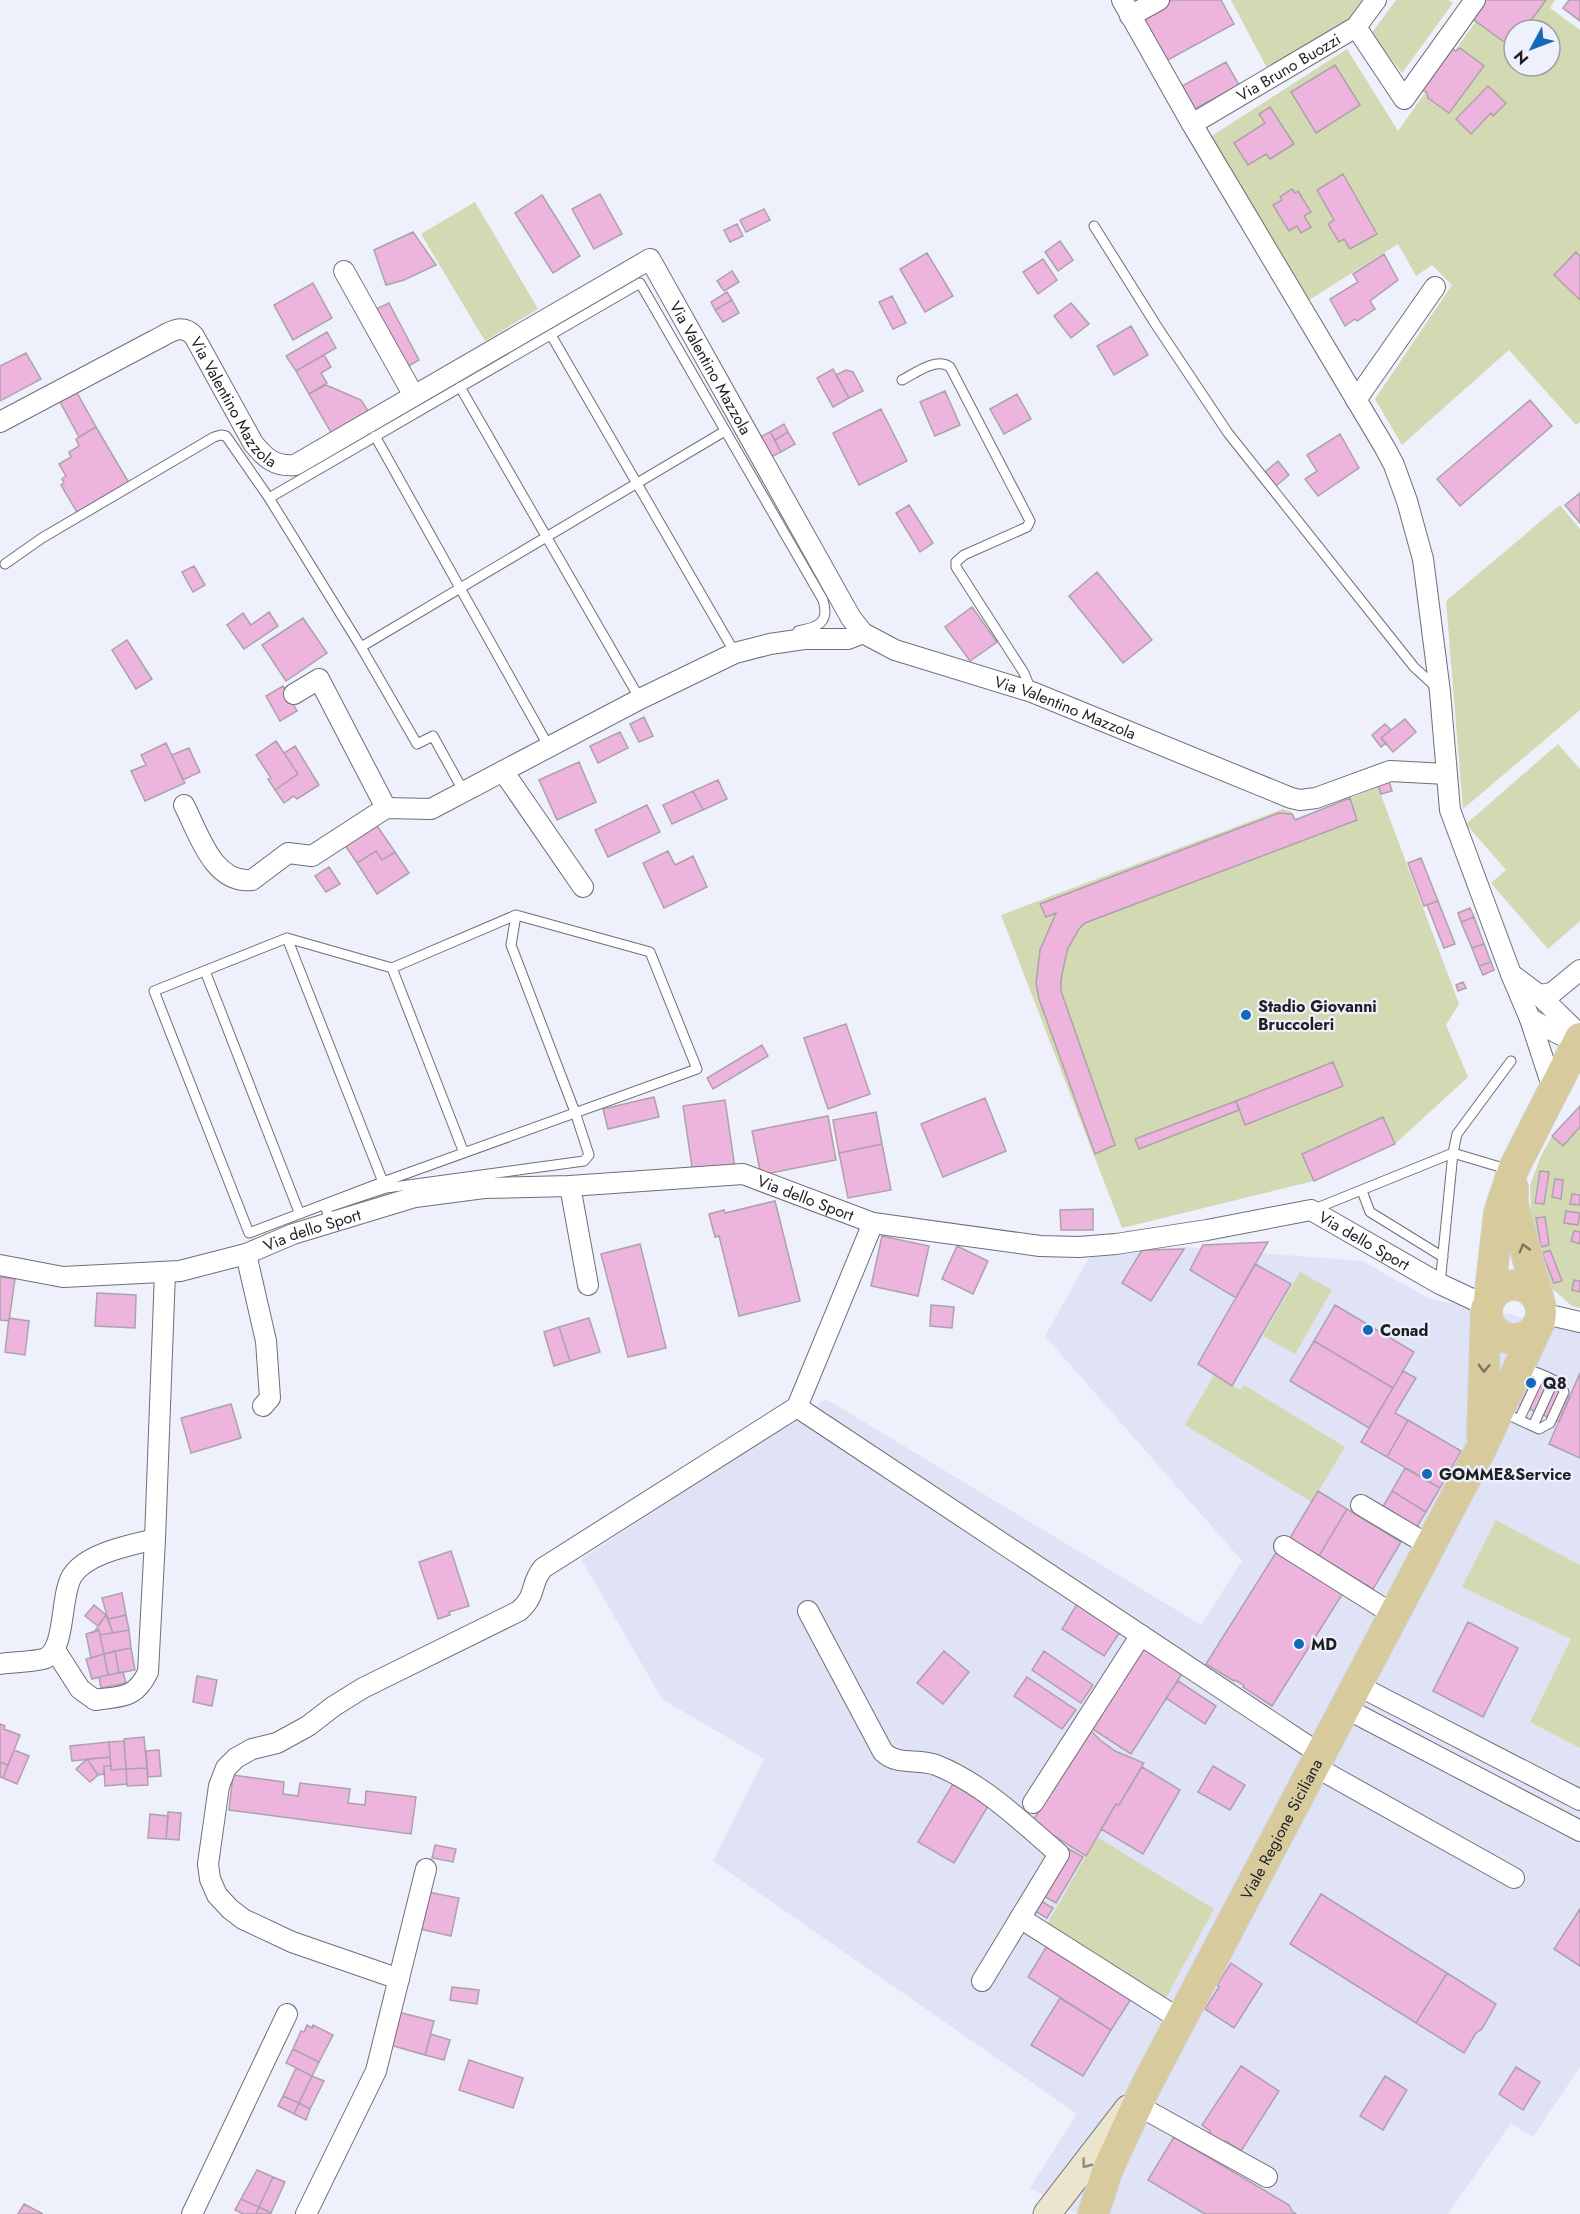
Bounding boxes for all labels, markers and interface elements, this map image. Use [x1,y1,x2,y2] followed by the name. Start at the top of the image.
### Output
[1502,18,1562,78] north arrow
[1232,28,1345,107] street label: Via Bruno Buozzi
[1508,45,1534,70] text: N
[664,297,757,439] street label: Via Valentino Mazzola
[185,333,281,473] street label: Via Valentino Mazzola
[992,670,1139,745] street label: Via Valentino Mazzola
[1258,995,1377,1036] place label: Stadio Giovanni Bruccoleri
[1239,1008,1253,1022] marker: Stadio Giovanni Bruccoleri
[754,1169,857,1227] street label: Via dello Sport
[260,1203,364,1257] street label: Via dello Sport
[1314,1206,1414,1276] street label: Via dello Sport
[1519,1243,1531,1254] one-way arrow
[1380,1319,1428,1342] place label: Conad
[1361,1323,1375,1337] marker: Conad
[1478,1363,1491,1372] one-way arrow
[1543,1372,1567,1395] place label: Q8
[1524,1376,1538,1390] marker: Q8
[1439,1463,1572,1486] place label: GOMME&Service
[1420,1467,1434,1481] marker: GOMME&Service
[1311,1633,1337,1656] place label: MD
[1292,1637,1306,1651] marker: MD
[1235,1755,1328,1904] street label: Viale Regione Siciliana
[1082,2157,1093,2168] one-way arrow

